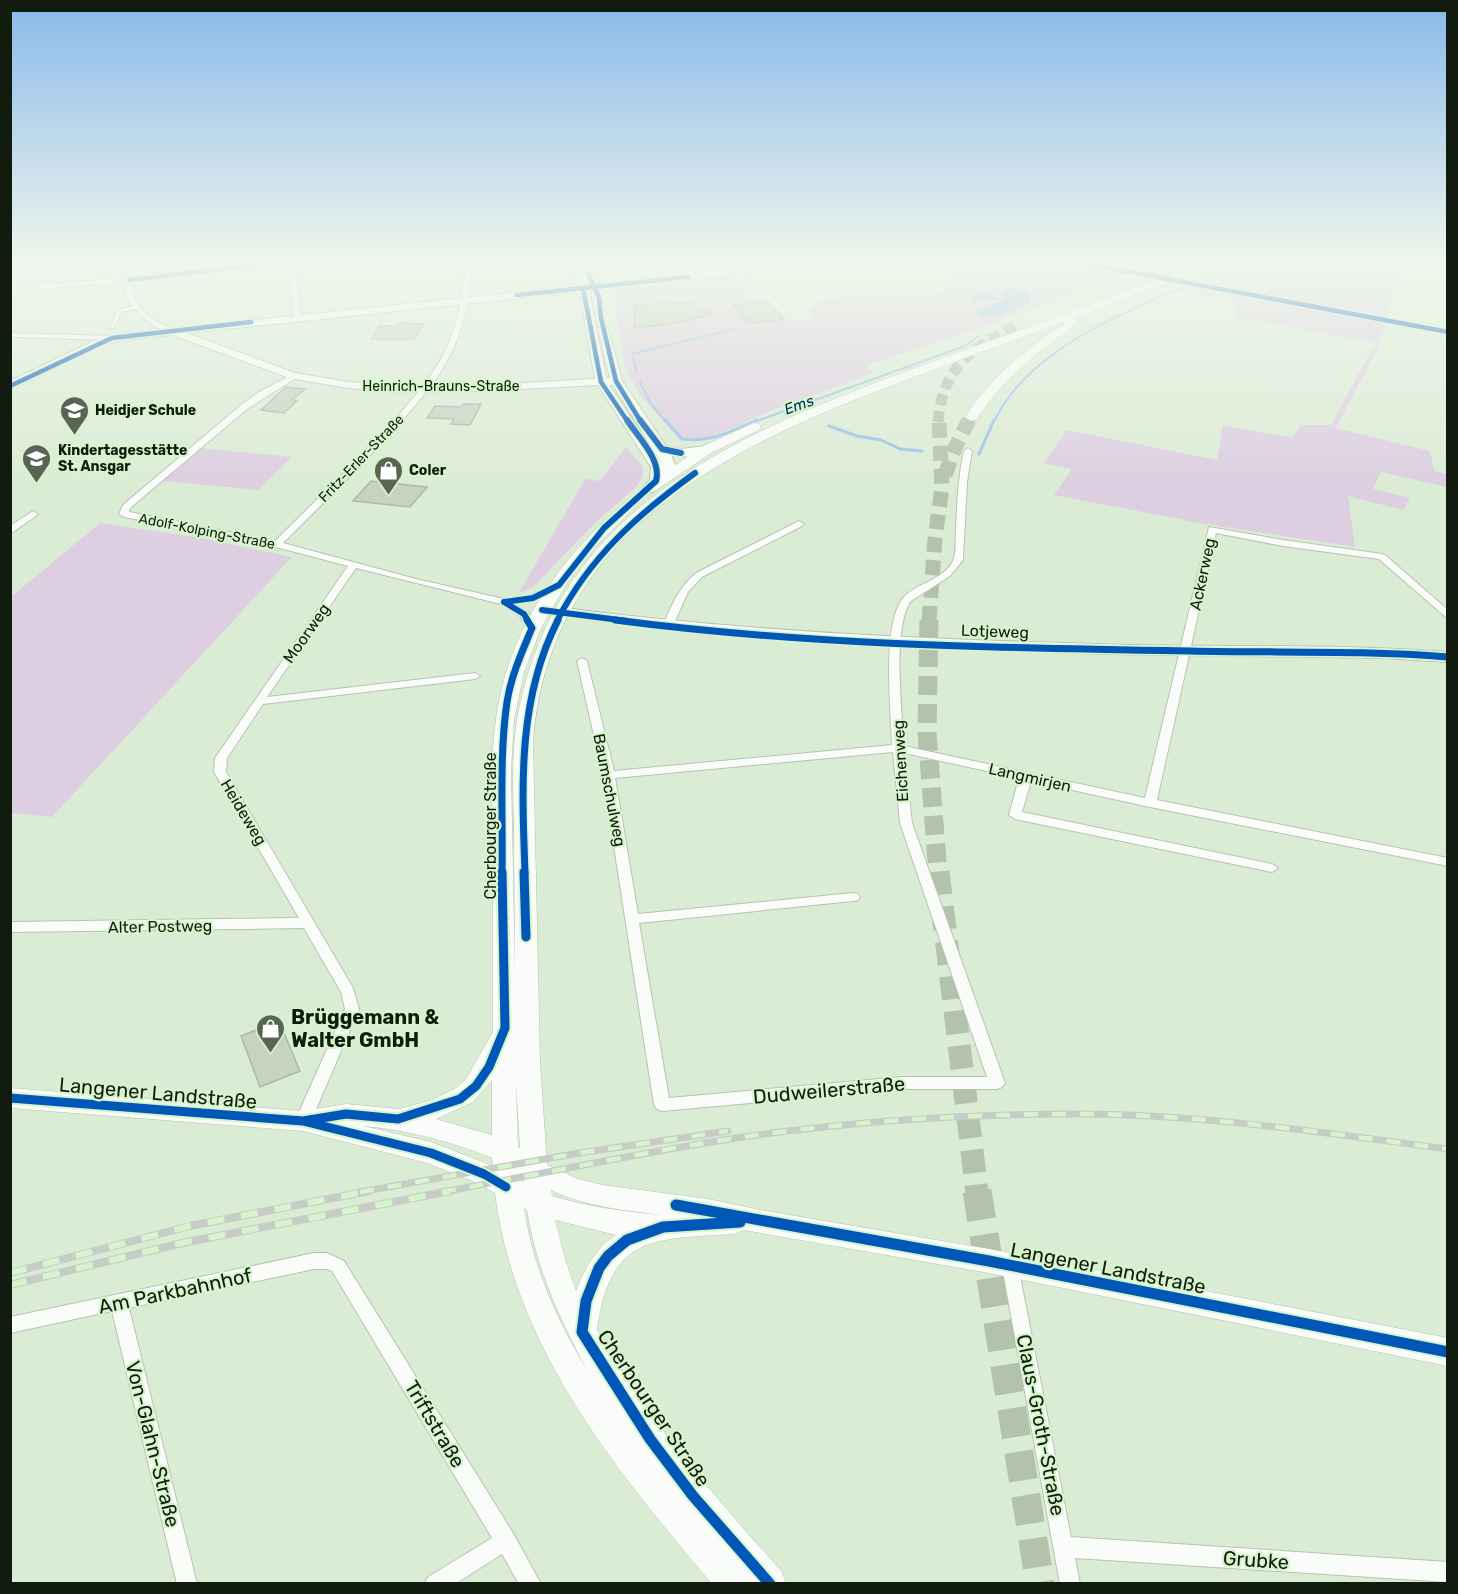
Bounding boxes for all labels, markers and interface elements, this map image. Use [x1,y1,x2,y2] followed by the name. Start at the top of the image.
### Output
[362,378,520,395] street label: Heinrich-Brauns-Straße
[782,391,817,419] water label: Ems
[58,394,90,436] school or university icon: Heidjer Schule
[95,402,196,419] place label: Heidjer Schule
[315,411,408,506] street label: Fritz-Erler-Straße
[21,442,53,484] school or university icon: Kindertagesstätte St. Ansgar
[58,442,187,475] place label: Kindertagesstätte St. Ansgar
[372,454,404,496] shop icon: Coler
[409,462,447,479] place label: Coler
[137,510,277,553] street label: Adolf-Kolping-Straße
[1186,536,1219,612] street label: Ackerweg
[279,600,334,667] street label: Moorweg
[961,621,1029,642] street label: Lotjeweg
[889,720,912,802] street label: Eichenweg
[589,732,630,848] street label: Baumschulweg
[481,752,500,900] street label: Cherbourger Straße
[987,759,1073,796] street label: Langmirjen
[216,776,271,849] street label: Heideweg
[108,916,212,937] street label: Alter Postweg
[291,1005,439,1052] place label: Brüggemann & Walter GmbH
[254,1012,286,1054] shop icon: Brüggemann & Walter GmbH
[752,1071,906,1109] street label: Dudweilerstraße
[58,1072,258,1114] street label: Langener Landstraße
[1008,1237,1208,1299] street label: Langener Landstraße
[96,1263,254,1319] street label: Am Parkbahnhof
[593,1325,715,1491] street label: Cherbourger Straße
[1012,1332,1070,1518] street label: Claus-Groth-Straße
[121,1359,185,1529] street label: Von-Glahn-Straße
[400,1376,470,1472] street label: Triftstraße
[1222,1546,1290,1574] street label: Grubke

